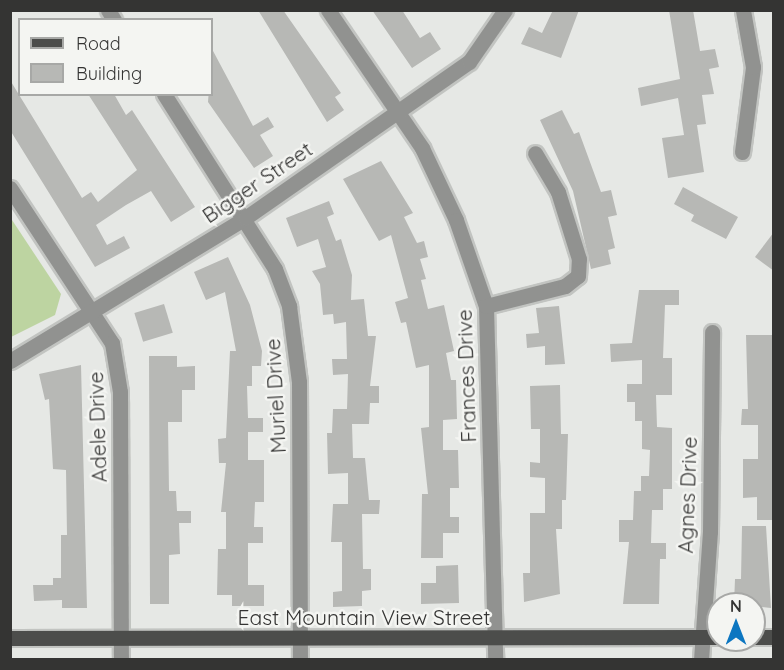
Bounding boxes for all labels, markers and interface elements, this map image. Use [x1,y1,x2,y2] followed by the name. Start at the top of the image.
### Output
[18,18,213,96] legend
[76,32,121,55] text: Road
[76,62,142,85] text: Building
[197,136,317,228] street label: Bigger Street
[451,309,481,443] street label: Frances Drive
[259,338,291,454] street label: Muriel Drive
[82,371,112,483] street label: Adele Drive
[672,436,702,554] street label: Agnes Drive
[706,592,766,652] north arrow
[730,596,742,616] text: N
[238,604,490,630] street label: East Mountain View Street

